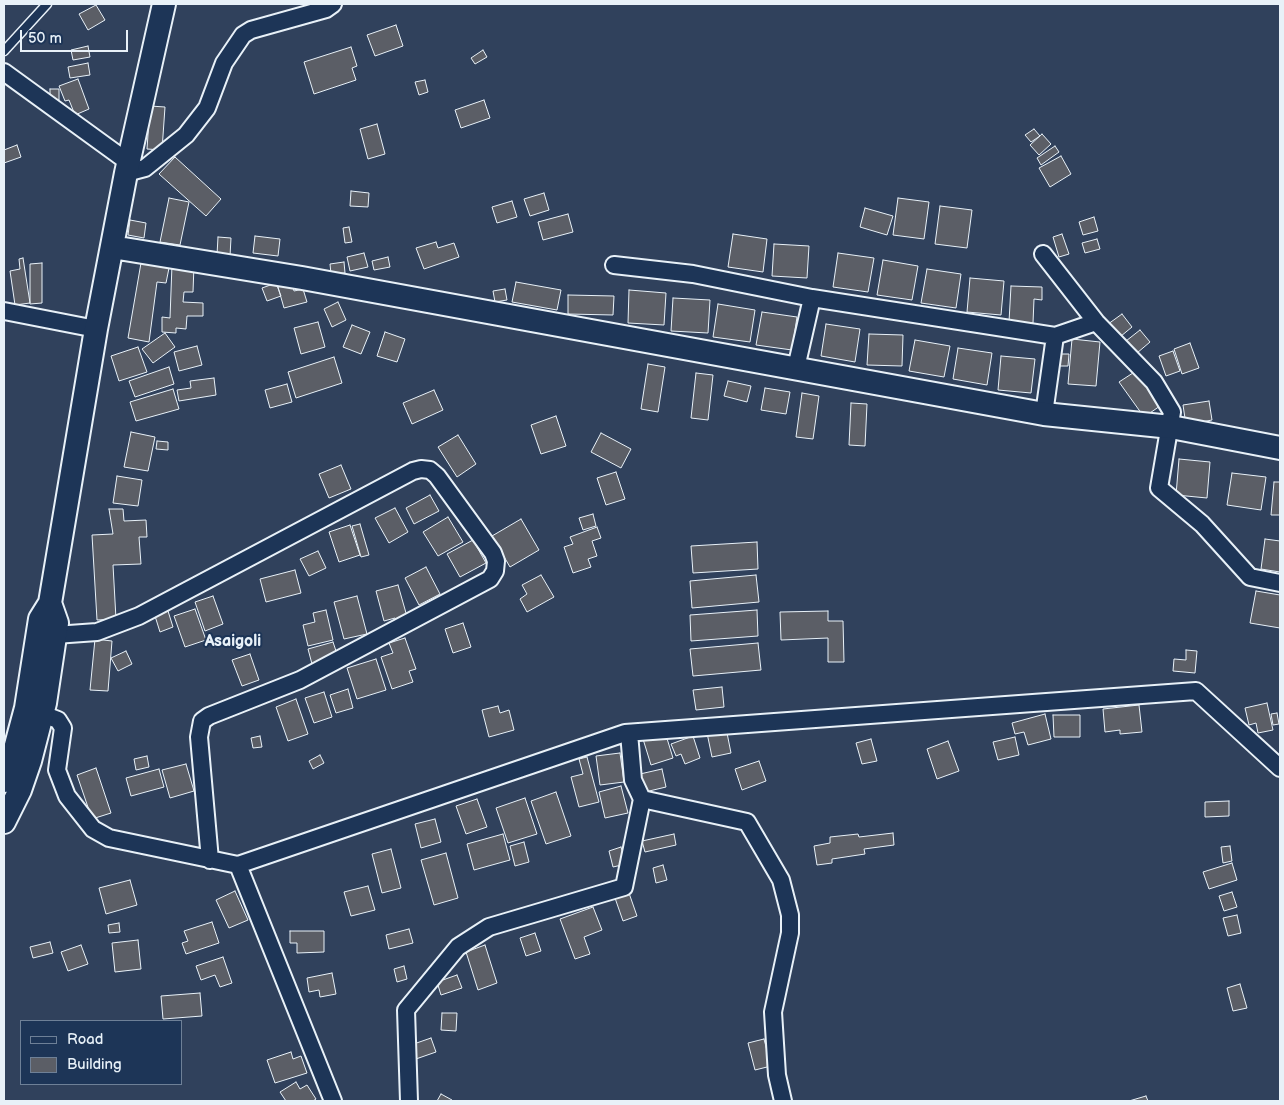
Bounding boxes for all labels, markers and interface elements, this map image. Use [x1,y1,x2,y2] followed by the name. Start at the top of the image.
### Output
[22,20,130,52] scale bar
[28,29,62,48] text: 50 m
[205,632,261,652] district label: Asaigoli
[20,1020,182,1085] legend
[67,1030,103,1049] text: Road
[67,1055,122,1074] text: Building

